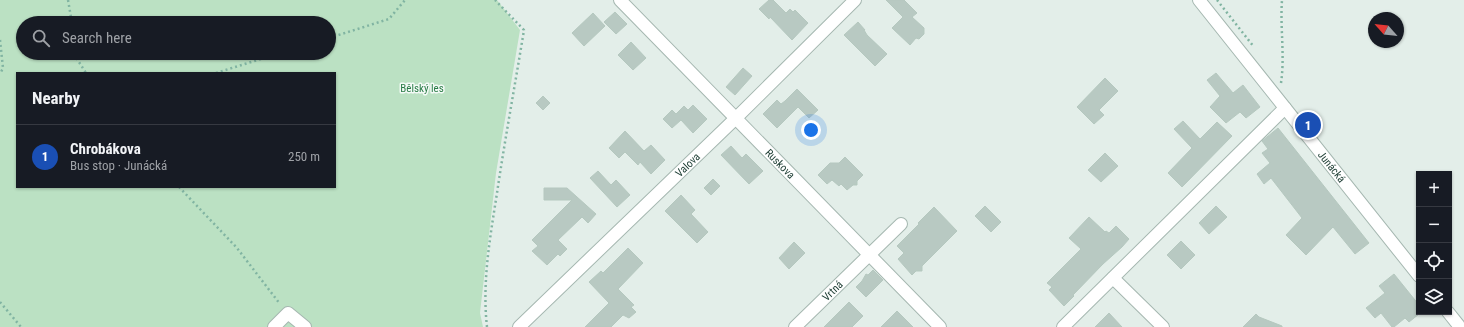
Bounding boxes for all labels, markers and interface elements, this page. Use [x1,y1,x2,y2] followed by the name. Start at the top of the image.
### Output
[1368,12,1404,48] north arrow
[16,16,336,60] search box
[30,27,52,49] icon: search
[62,29,132,47] text: Search here
[400,82,444,95] park label: Bělský les
[32,88,80,108] text: Nearby
[1295,110,1321,140] pin: 1
[801,120,821,140] your location
[70,140,141,158] text: Chrobákova
[763,146,798,181] street label: Ruskova
[1315,148,1348,185] street label: Junácká
[42,149,48,164] text: 1
[288,149,320,164] text: 250 m
[673,150,703,179] street label: Valova
[70,158,167,173] text: Bus stop · Junácká
[1416,171,1452,315] map controls
[1416,171,1452,207] button: +
[1416,207,1452,243] button: −
[1416,243,1452,279] button: locate
[819,278,845,304] street label: Vrtná
[1416,279,1452,315] button: layers

